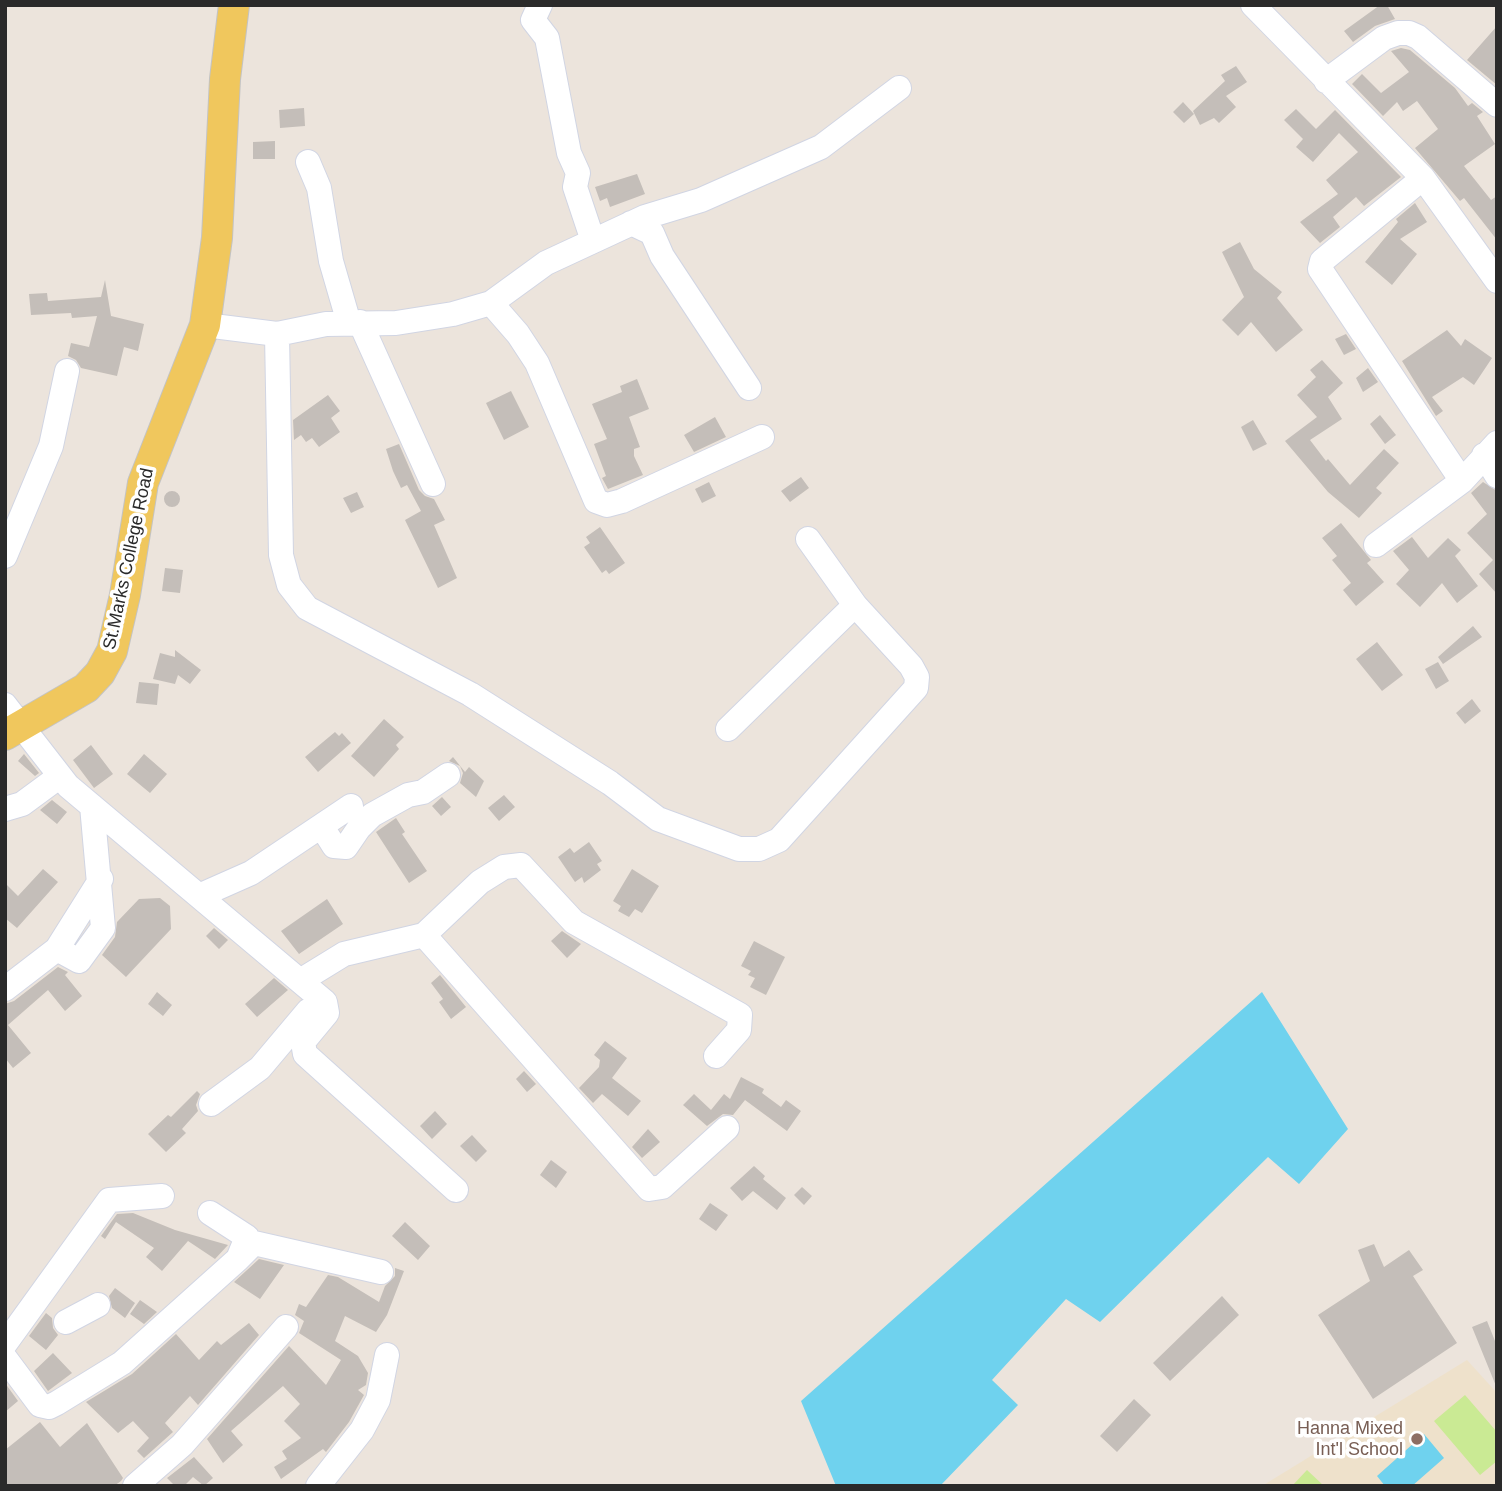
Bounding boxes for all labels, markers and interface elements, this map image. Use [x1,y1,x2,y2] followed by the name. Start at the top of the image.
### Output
[99,466,159,652] street label: St.Marks College Road
[1297,1418,1403,1460] place label: Hanna Mixed Int'l School
[1409,1431,1425,1447] marker: Hanna Mixed Int'l School

